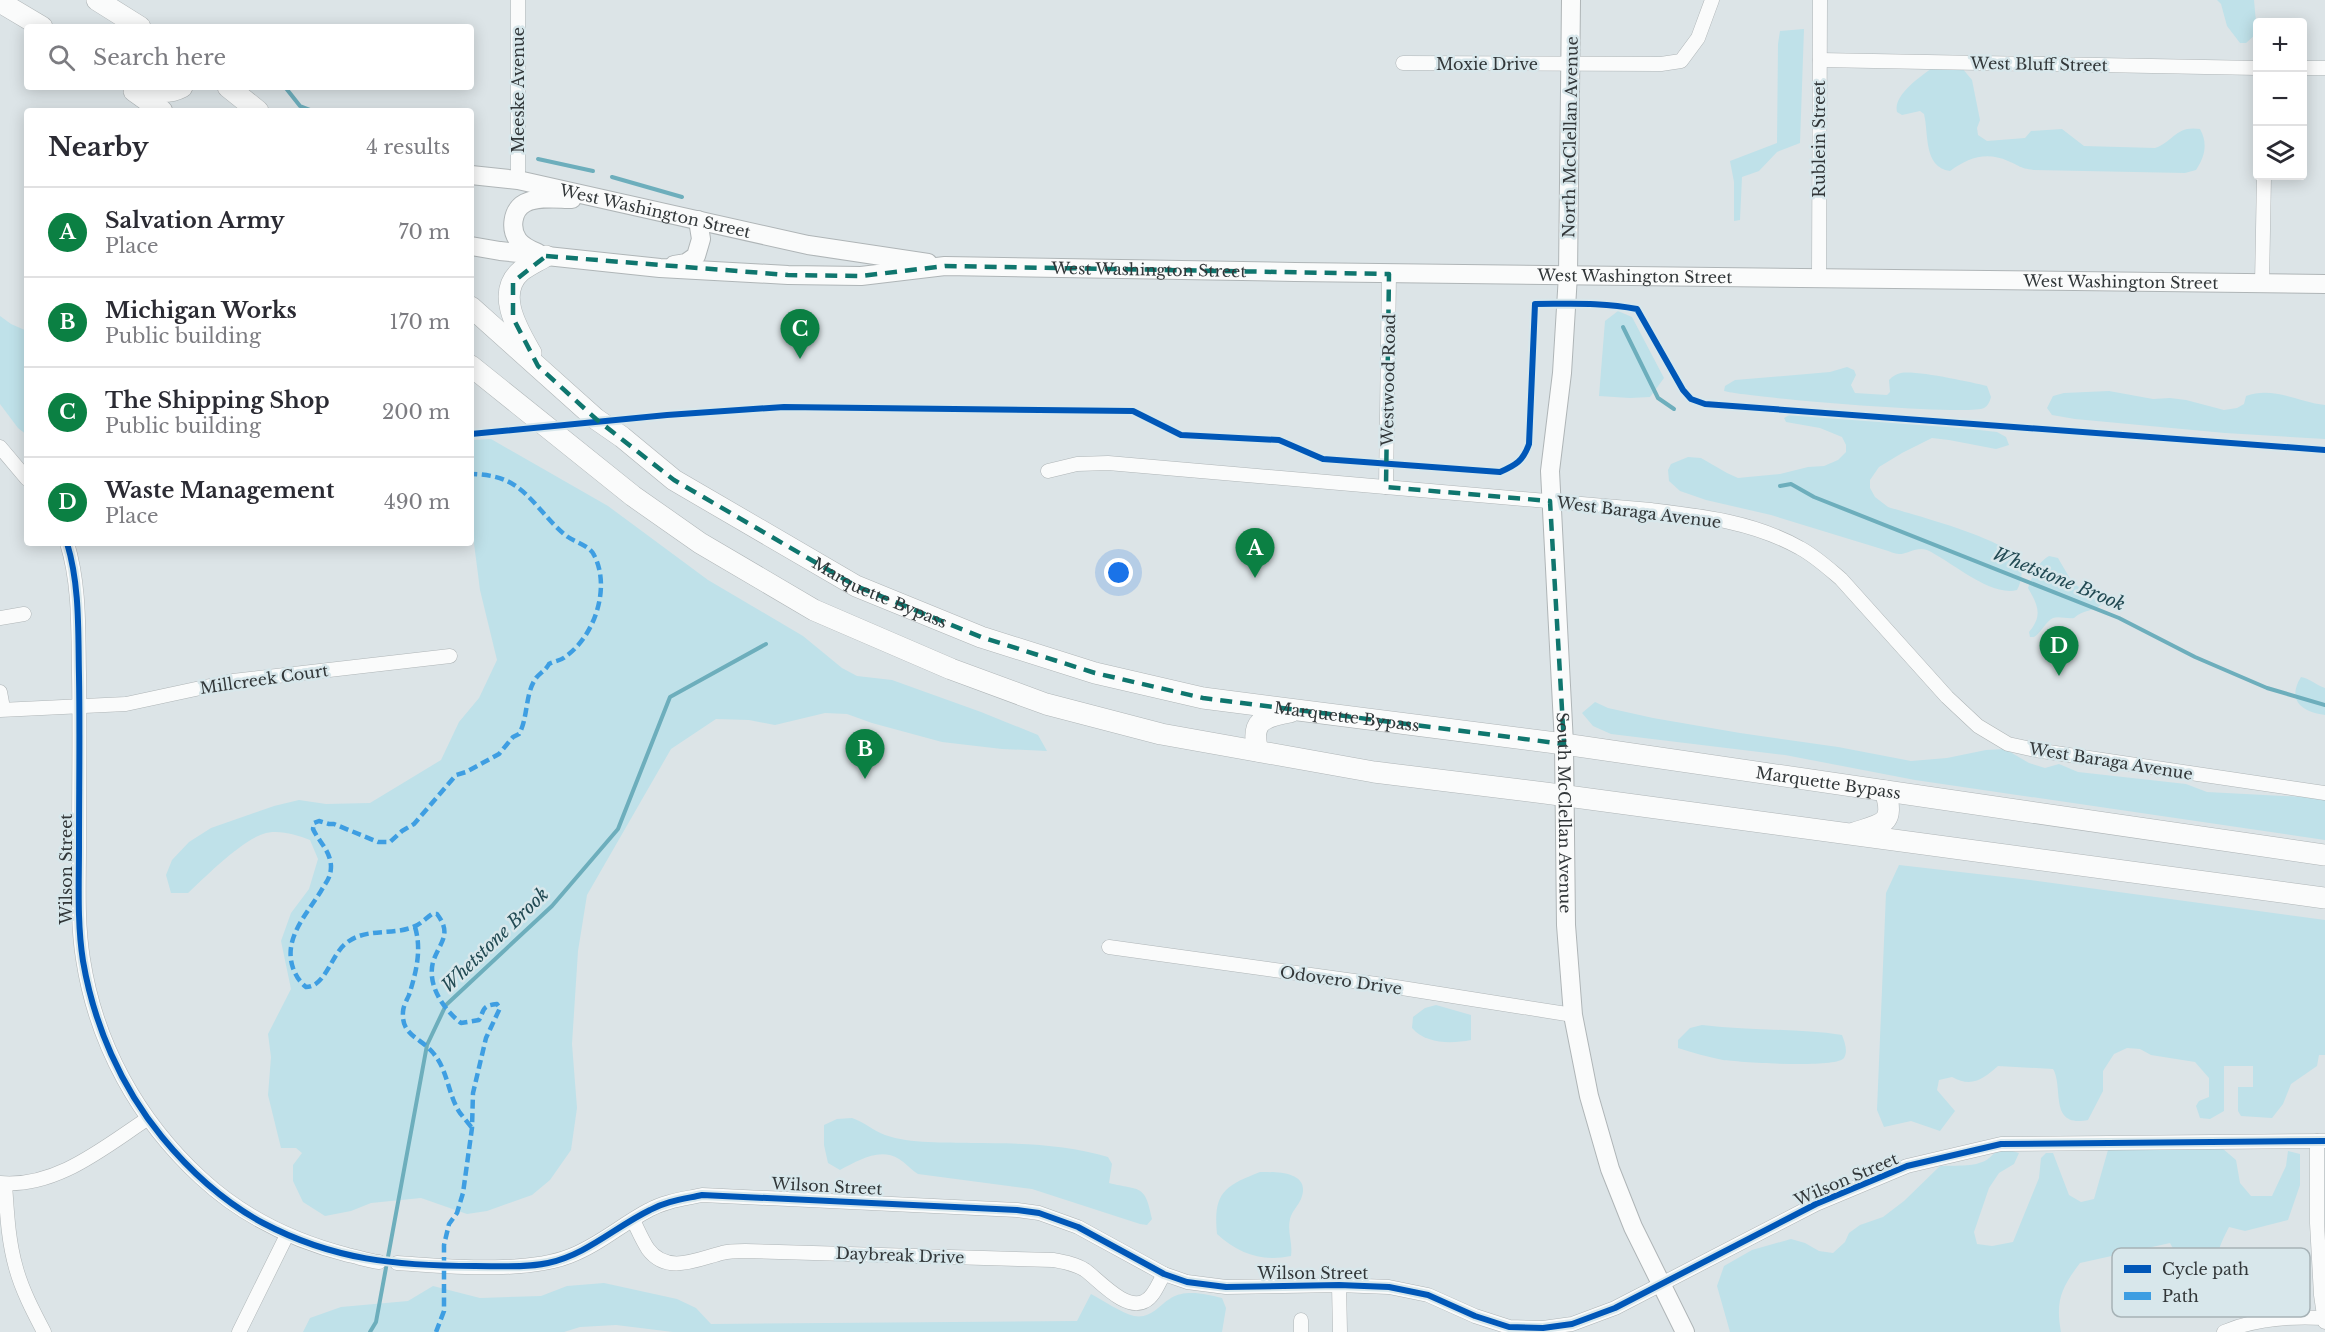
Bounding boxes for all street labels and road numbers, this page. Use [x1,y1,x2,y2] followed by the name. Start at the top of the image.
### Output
[508,27,528,153] street label: Meeske Avenue
[1558,36,1582,238] street label: North McClellan Avenue
[1969,53,2108,75] street label: West Bluff Street
[1436,54,1538,74] street label: Moxie Drive
[1809,80,1829,198] street label: Rublein Street
[557,179,753,242] street label: West Washington Street
[1050,258,1247,281] street label: West Washington Street
[1536,265,1732,287] street label: West Washington Street
[2022,270,2218,293] street label: West Washington Street
[1377,313,1399,447] street label: Westwood Road
[1555,492,1722,532] street label: West Baraga Avenue
[809,553,950,632] street label: Marquette Bypass
[198,660,330,698] street label: Millcreek Court
[1273,697,1421,736] street label: Marquette Bypass
[1552,712,1576,913] street label: South McClellan Avenue
[2027,738,2194,784] street label: West Baraga Avenue
[1754,762,1902,803] street label: Marquette Bypass
[56,814,76,925] street label: Wilson Street
[1279,962,1403,998] street label: Odovero Drive
[1790,1148,1901,1210] street label: Wilson Street
[770,1173,883,1199] street label: Wilson Street
[835,1243,965,1267] street label: Daybreak Drive
[1257,1263,1368,1283] street label: Wilson Street

